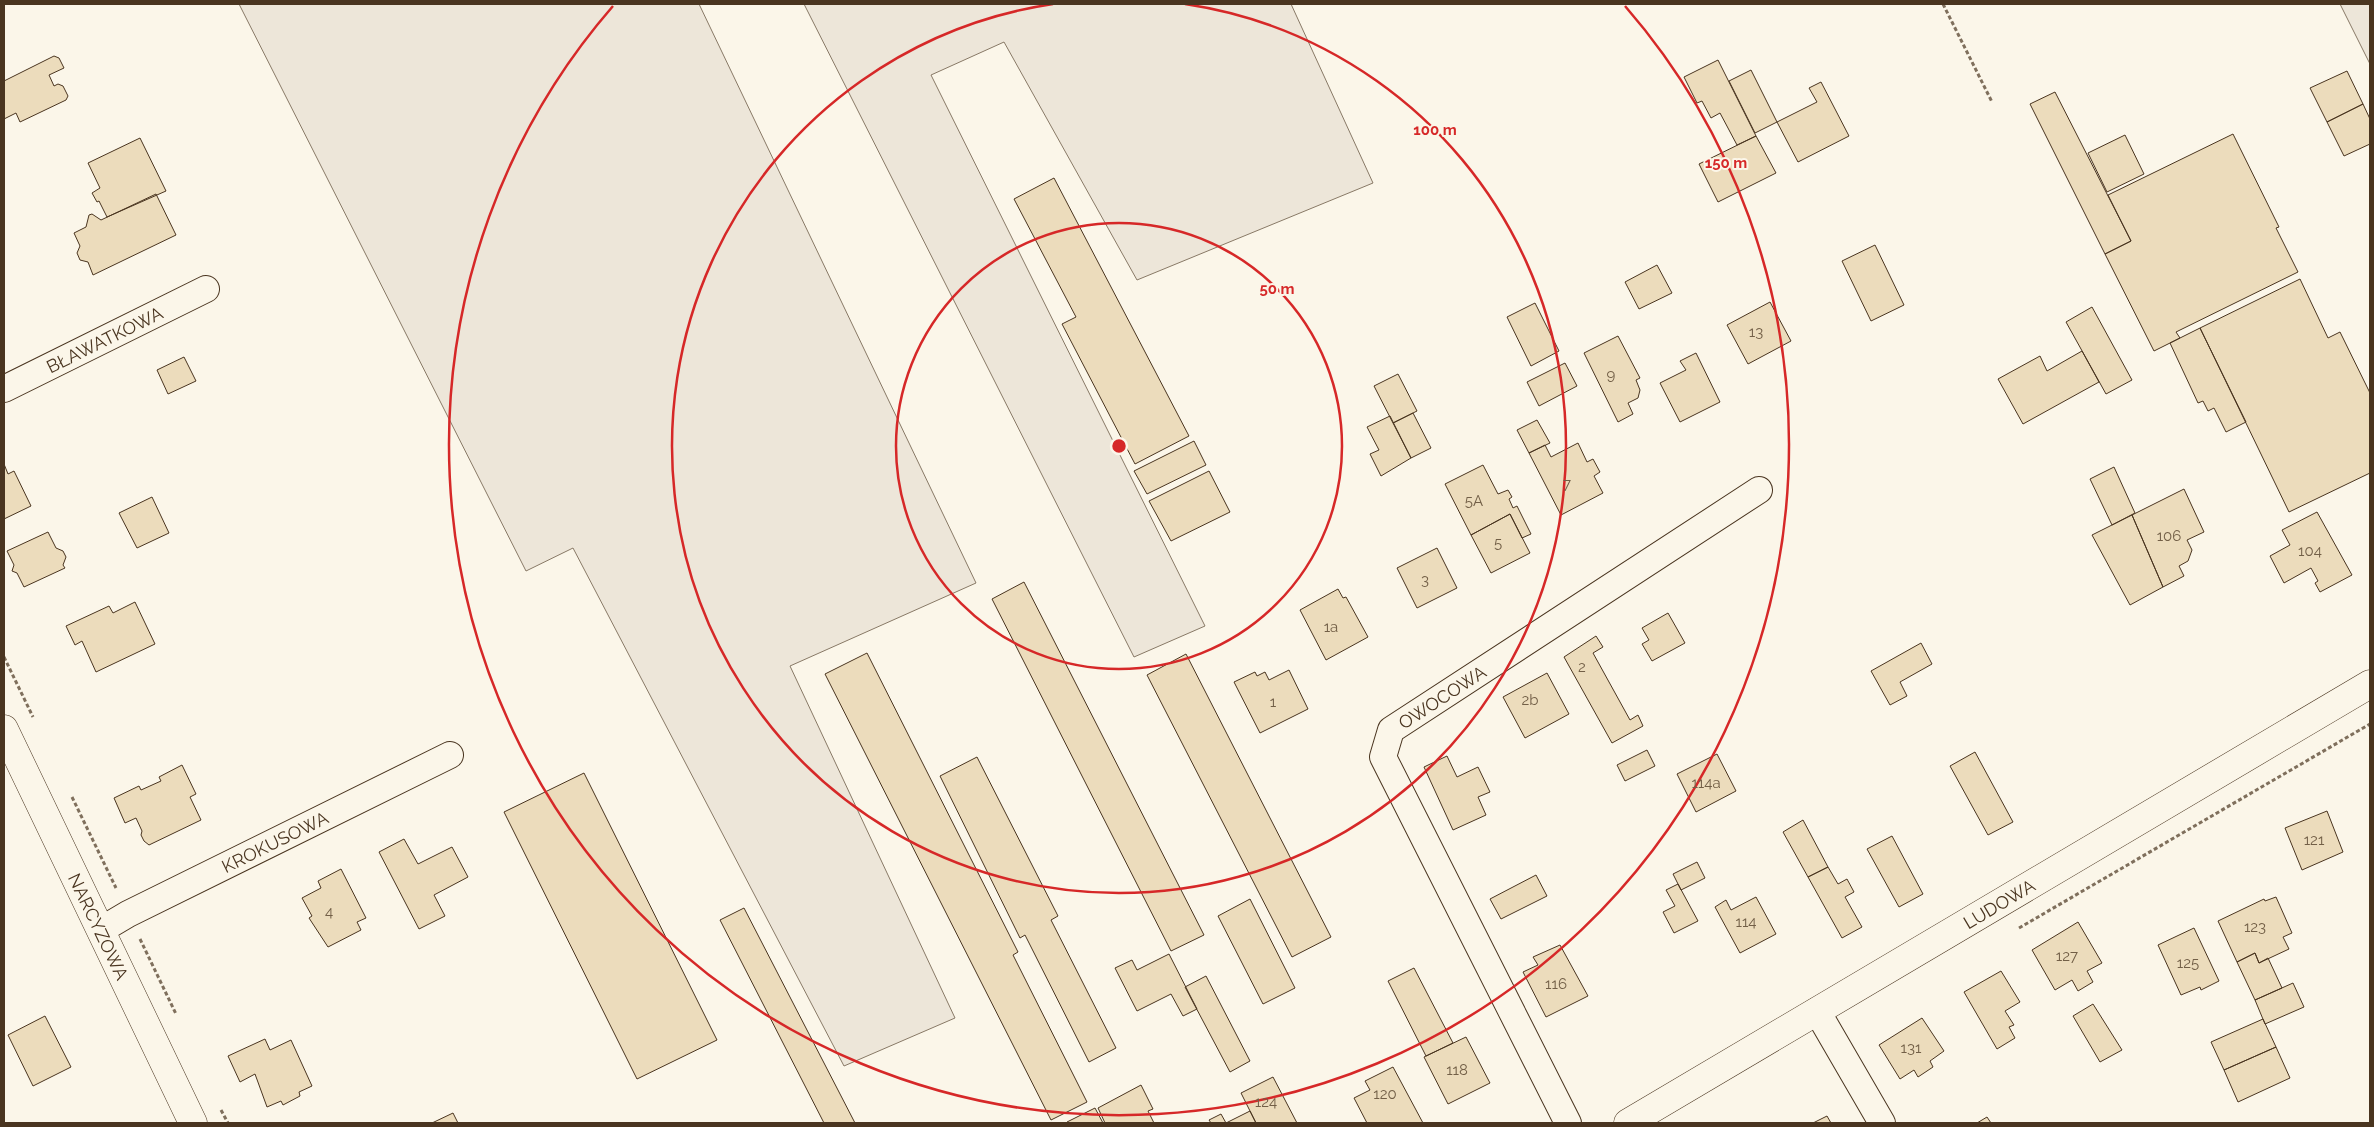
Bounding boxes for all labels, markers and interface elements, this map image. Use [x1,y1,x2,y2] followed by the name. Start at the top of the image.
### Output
[1413,121,1457,139] text: 100 m
[1705,154,1747,172] text: 150 m
[1259,280,1295,298] text: 50 m
[43,302,166,377] street label: BŁAWATKOWA
[1749,323,1763,341] house number: 13
[1607,366,1616,384] house number: 9
[1110,437,1128,455] centre of rings
[1563,475,1571,493] house number: 7
[1465,492,1483,510] house number: 5A
[2157,527,2181,545] house number: 106
[1494,534,1502,552] house number: 5
[2298,542,2322,560] house number: 104
[1421,571,1429,589] house number: 3
[1324,618,1338,636] house number: 1a
[1578,658,1586,676] house number: 2
[1394,661,1490,733] street label: OWOCOWA
[1521,691,1539,709] house number: 2b
[1270,693,1277,711] house number: 1
[1691,774,1721,792] house number: 114a
[218,806,331,877] street label: KROKUSOWA
[2304,831,2325,849] house number: 121
[64,870,133,983] street label: NARCYZOWA
[1959,874,2038,933] street label: LUDOWA
[325,903,333,921] house number: 4
[1735,913,1757,931] house number: 114
[2244,918,2266,936] house number: 123
[2056,947,2078,965] house number: 127
[2177,954,2199,972] house number: 125
[1545,975,1567,993] house number: 116
[1901,1039,1922,1057] house number: 131
[1446,1061,1468,1079] house number: 118
[1373,1085,1397,1103] house number: 120
[1255,1093,1277,1111] house number: 124

